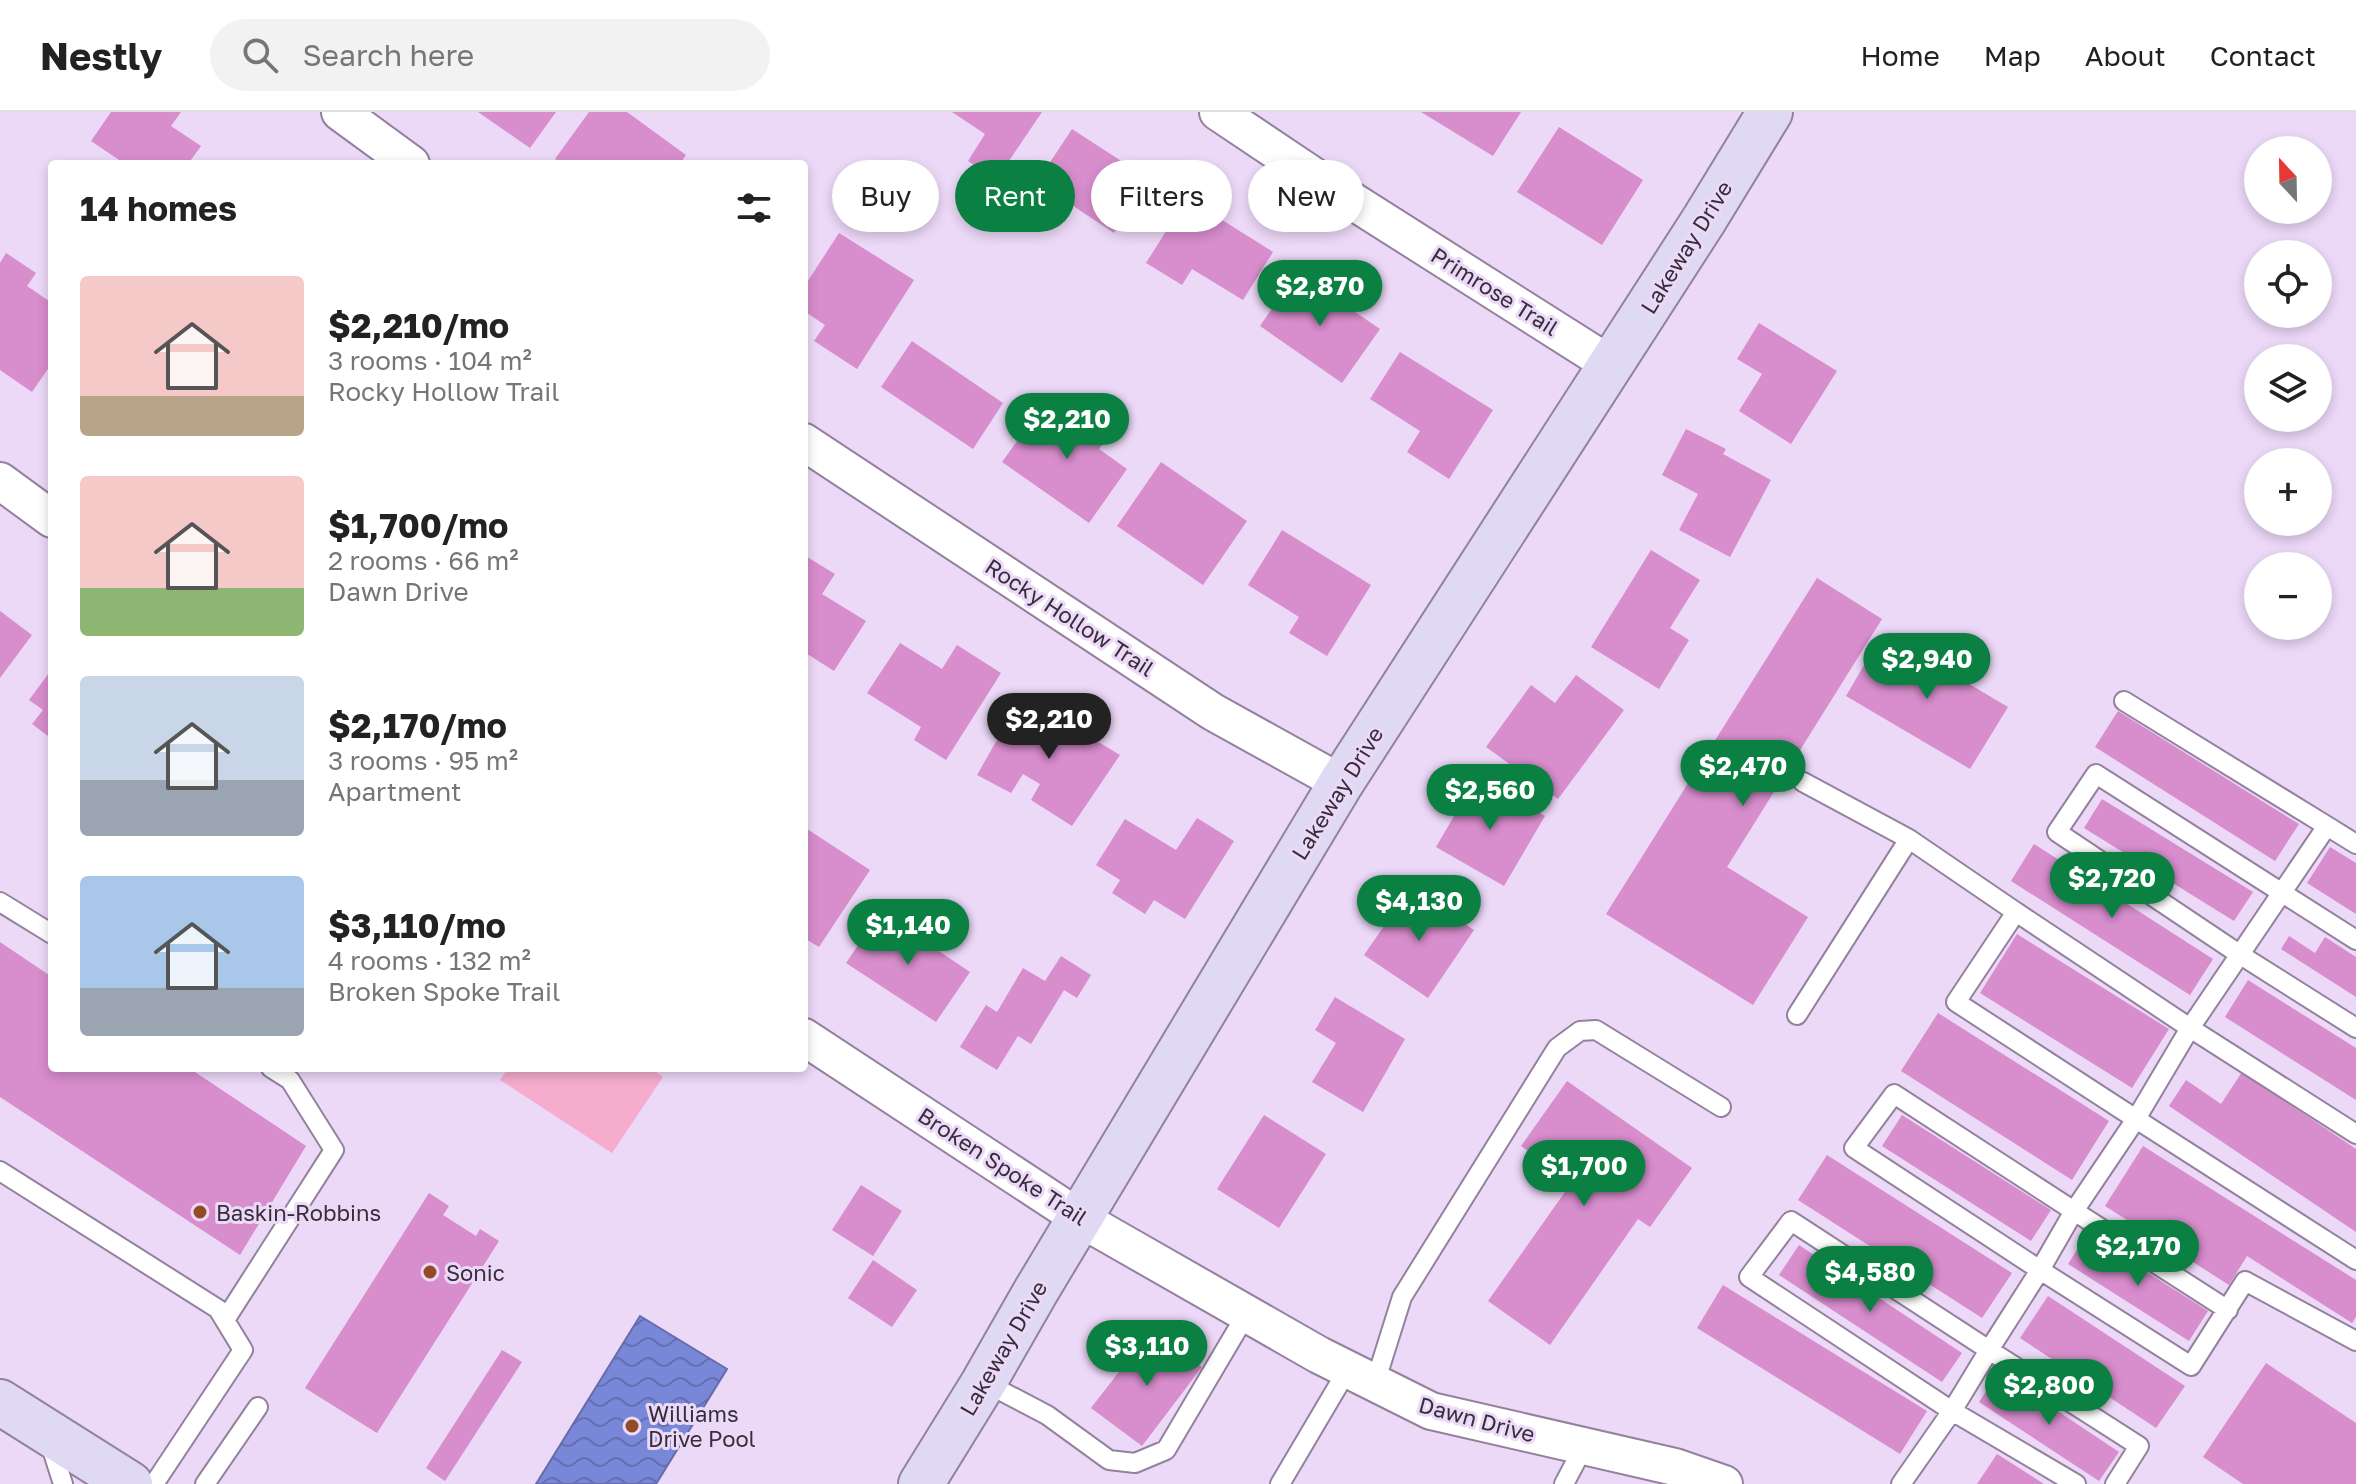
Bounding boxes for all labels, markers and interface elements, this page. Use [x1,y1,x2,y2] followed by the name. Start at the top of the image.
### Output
[210,19,770,91] search box
[40,33,162,78] text: Nestly
[238,33,282,77] icon: search
[302,37,474,73] text: Search here
[1861,39,1940,72] text: Home
[1984,39,2041,72] text: Map
[2085,39,2166,72] text: About
[2210,39,2316,72] text: Contact
[2244,136,2332,224] north arrow
[2244,136,2332,640] map controls
[832,160,939,232] chip: Buy
[955,160,1075,232] chip: Rent
[1091,160,1232,232] chip: Filters
[1248,160,1364,232] chip: New
[1634,176,1738,318] street label: Lakeway Drive
[732,186,776,230] icon: filters
[80,188,237,228] text: 14 homes
[2244,240,2332,328] button: locate
[1426,241,1564,341] street label: Primrose Trail
[1255,260,1385,328] pin: $2,870
[1275,270,1365,301] text: $2,870
[328,305,509,345] text: $2,210/mo
[144,308,240,404] icon: home
[2244,344,2332,432] button: layers
[328,345,532,376] text: 3 rooms · 104 m²
[328,376,559,407] text: Rocky Hollow Trail
[1002,393,1132,461] pin: $2,210
[1023,403,1111,434] text: $2,210
[2244,448,2332,536] button: +
[328,505,508,545] text: $1,700/mo
[144,508,240,604] icon: home
[328,545,519,576] text: 2 rooms · 66 m²
[981,552,1159,682] street label: Rocky Hollow Trail
[2244,552,2332,640] button: −
[328,576,469,607] text: Dawn Drive
[1862,633,1992,701] pin: $2,940
[1881,643,1973,674] text: $2,940
[984,693,1114,761] pin: $2,210
[1005,703,1093,734] text: $2,210
[328,705,507,745] text: $2,170/mo
[144,708,240,804] icon: home
[1285,722,1389,864] street label: Lakeway Drive
[1678,740,1808,808] pin: $2,470
[328,745,518,776] text: 3 rooms · 95 m²
[1699,750,1787,781] text: $2,470
[1425,764,1555,832] pin: $2,560
[1445,774,1535,805] text: $2,560
[328,776,461,807] text: Apartment
[2047,852,2177,920] pin: $2,720
[2068,862,2156,893] text: $2,720
[1354,875,1484,943] pin: $4,130
[1375,885,1463,916] text: $4,130
[843,899,973,967] pin: $1,140
[328,905,506,945] text: $3,110/mo
[144,908,240,1004] icon: home
[865,909,951,940] text: $1,140
[328,945,531,976] text: 4 rooms · 132 m²
[328,976,560,1007] text: Broken Spoke Trail
[913,1101,1093,1231] street label: Broken Spoke Trail
[1519,1140,1649,1208] pin: $1,700
[1540,1150,1628,1181] text: $1,700
[216,1199,381,1226] place label: Baskin-Robbins
[191,1203,209,1221] marker: Baskin-Robbins
[2073,1220,2203,1288] pin: $2,170
[2095,1230,2181,1261] text: $2,170
[1805,1246,1935,1314] pin: $4,580
[1824,1256,1916,1287] text: $4,580
[446,1259,505,1286] place label: Sonic
[421,1263,439,1281] marker: Sonic
[953,1276,1053,1420] street label: Lakeway Drive
[1082,1320,1212,1388] pin: $3,110
[1104,1330,1190,1361] text: $3,110
[1984,1359,2114,1427] pin: $2,800
[2003,1369,2095,1400] text: $2,800
[1416,1391,1538,1447] street label: Dawn Drive
[648,1400,756,1452] place label: Williams Drive Pool
[623,1417,641,1435] marker: Williams Drive Pool

